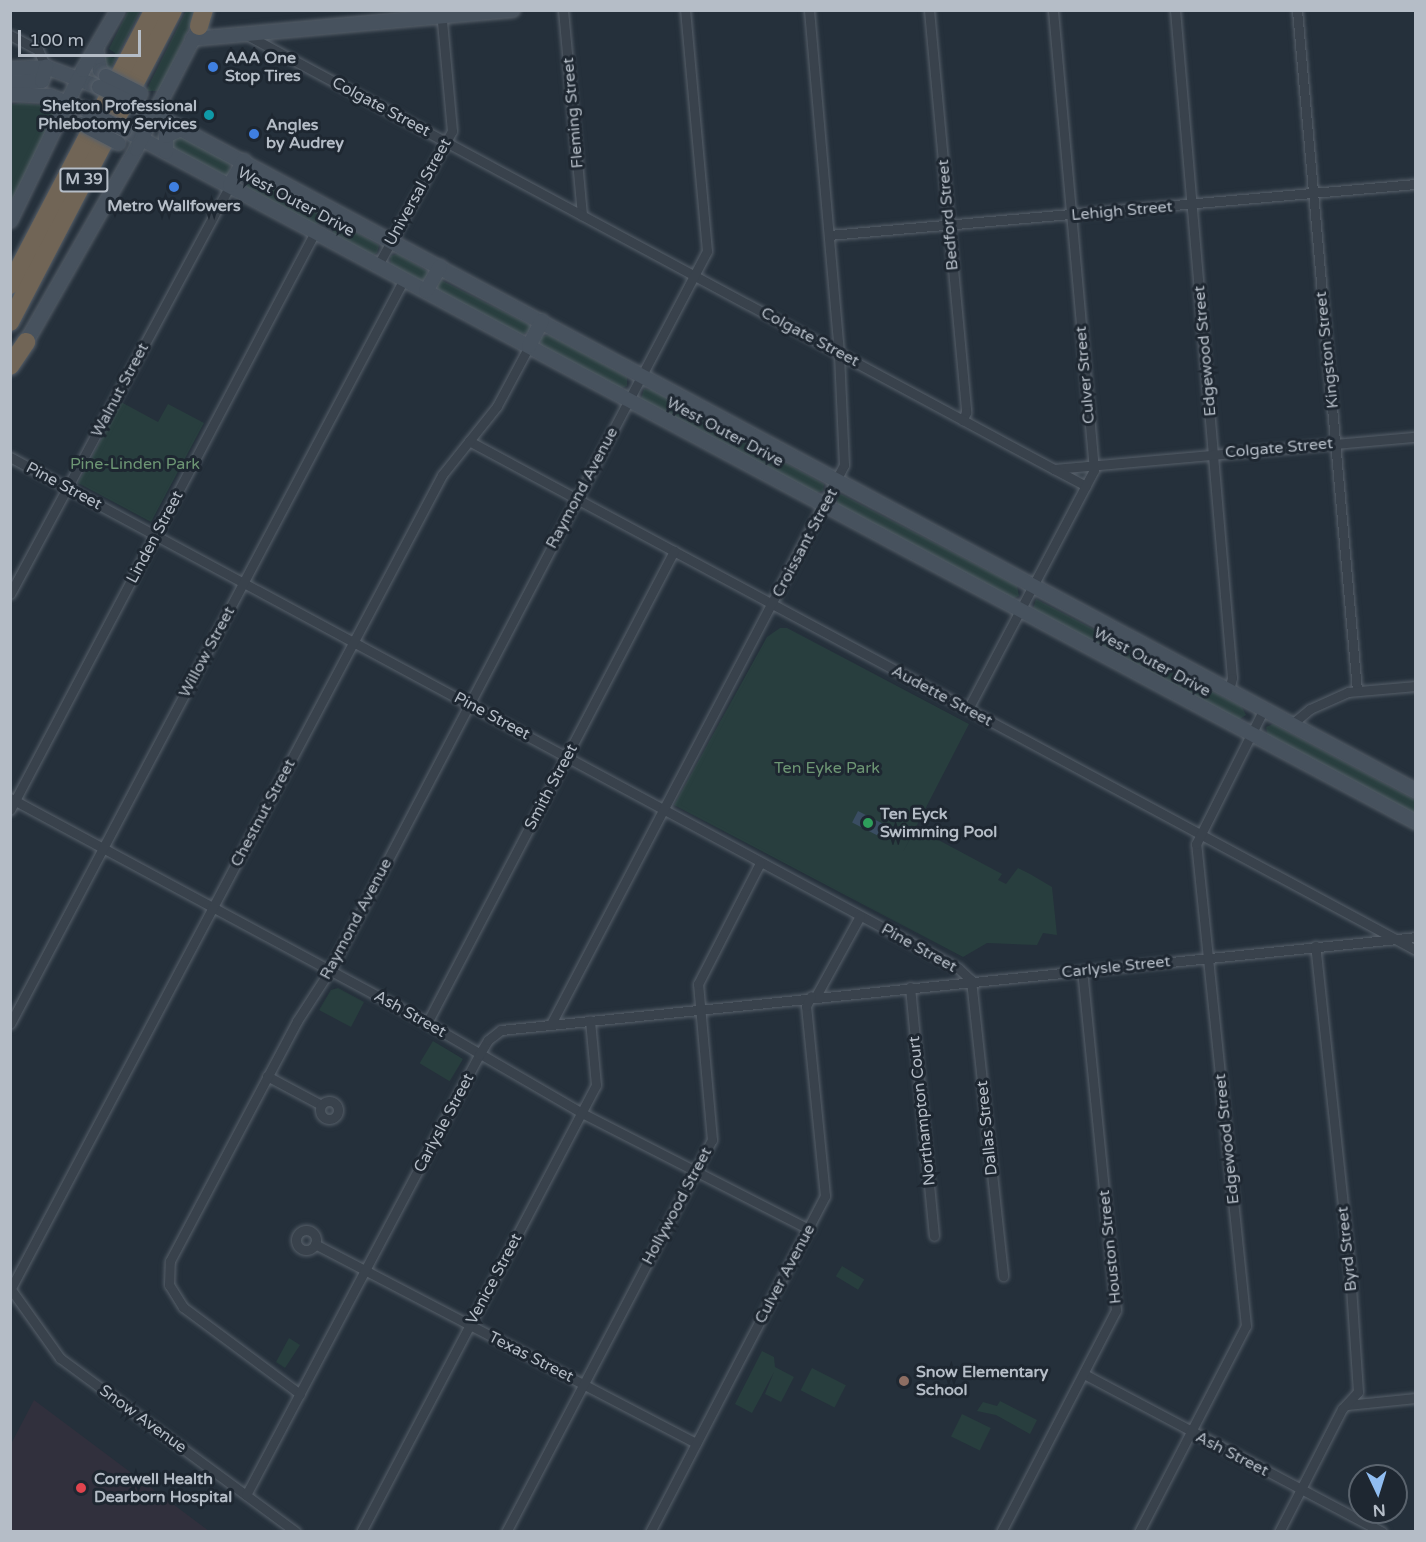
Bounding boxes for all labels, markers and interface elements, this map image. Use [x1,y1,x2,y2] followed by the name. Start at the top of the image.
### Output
[21,18,144,56] scale bar
[29,29,84,51] text: 100 m
[225,48,301,86] place label: AAA One Stop Tires
[559,57,587,169] street label: Fleming Street
[206,60,220,74] marker: AAA One Stop Tires
[329,73,433,141] street label: Colgate Street
[38,96,197,134] place label: Shelton Professional Phlebotomy Services
[202,108,216,122] marker: Shelton Professional Phlebotomy Services
[266,115,344,153] place label: Angles by Audrey
[247,127,261,141] marker: Angles by Audrey
[381,135,455,249] street label: Universal Street
[934,159,962,271] street label: Bedford Street
[234,163,358,241] street label: West Outer Drive
[58,168,110,192] road number: M 39
[167,180,181,194] marker: Metro Wallfowers
[107,196,241,216] place label: Metro Wallfowers
[1070,197,1174,225] street label: Lehigh Street
[1190,285,1220,417] street label: Edgewood Street
[1311,291,1343,409] street label: Kingston Street
[758,303,862,371] street label: Colgate Street
[1071,325,1099,425] street label: Culver Street
[87,340,153,440] street label: Walnut Street
[663,393,787,471] street label: West Outer Drive
[542,424,622,552] street label: Raymond Avenue
[1224,434,1334,462] street label: Colgate Street
[70,454,200,474] park label: Pine-Linden Park
[23,458,105,514] street label: Pine Street
[768,485,842,601] street label: Croissant Street
[123,488,187,586] street label: Linden Street
[175,603,239,701] street label: Willow Street
[1090,623,1214,701] street label: West Outer Drive
[888,661,996,731] street label: Audette Street
[451,688,533,744] street label: Pine Street
[520,741,582,833] street label: Smith Street
[227,756,299,870] street label: Chestnut Street
[774,758,880,778] park label: Ten Eyke Park
[880,804,997,842] place label: Ten Eyck Swimming Pool
[861,816,875,830] marker: Ten Eyck Swimming Pool
[316,855,396,983] street label: Raymond Avenue
[878,919,960,977] street label: Pine Street
[1061,952,1171,982] street label: Carlysle Street
[371,986,449,1042] street label: Ash Street
[905,1035,939,1187] street label: Northampton Court
[410,1070,478,1176] street label: Carlysle Street
[1211,1073,1243,1205] street label: Edgewood Street
[972,1080,1002,1176] street label: Dallas Street
[638,1144,716,1268] street label: Hollywood Street
[1094,1189,1126,1305] street label: Houston Street
[1333,1206,1361,1292] street label: Byrd Street
[751,1221,819,1327] street label: Culver Avenue
[462,1230,526,1328] street label: Venice Street
[485,1327,577,1387] street label: Texas Street
[916,1362,1048,1400] place label: Snow Elementary School
[897,1374,911,1388] marker: Snow Elementary School
[96,1381,190,1457] street label: Snow Avenue
[1192,1427,1272,1481] street label: Ash Street
[1348,1464,1408,1524] north arrow
[94,1469,232,1507] place label: Corewell Health Dearborn Hospital
[72,1479,90,1497] marker: Corewell Health Dearborn Hospital
[1372,1500,1386,1520] text: N

